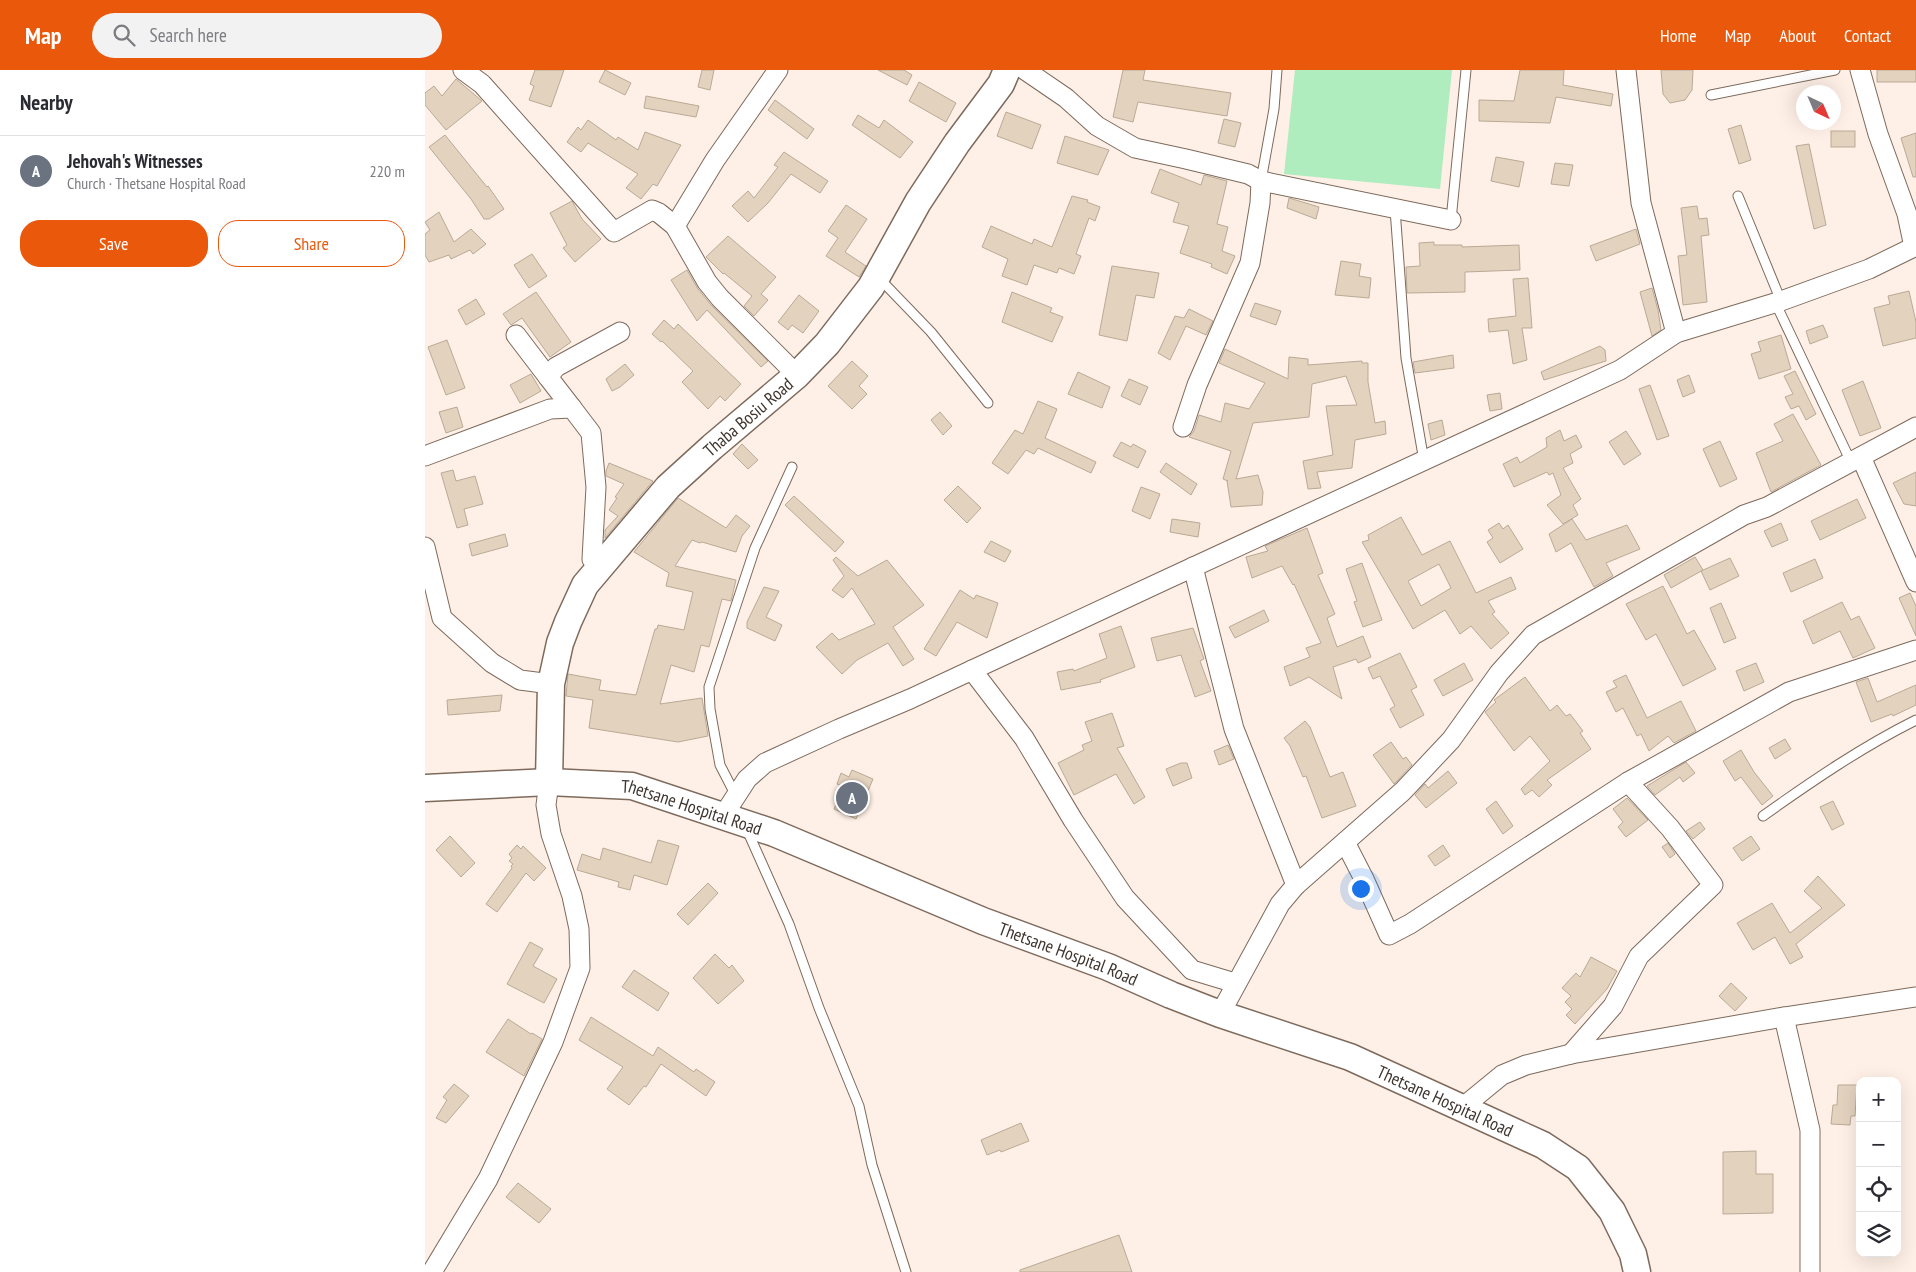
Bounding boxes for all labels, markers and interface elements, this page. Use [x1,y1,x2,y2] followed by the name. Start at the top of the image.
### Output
[92,13,442,58] search box
[25,20,62,51] text: Map
[110,21,138,49] icon: search
[150,23,227,47] text: Search here
[1660,24,1697,47] text: Home
[1725,24,1751,47] text: Map
[1779,24,1816,47] text: About
[1844,24,1891,47] text: Contact
[1796,85,1841,130] north arrow
[20,89,73,116] text: Nearby
[67,149,203,173] text: Jehovah's Witnesses
[32,161,40,181] text: A
[370,161,405,181] text: 220 m
[67,173,246,193] text: Church · Thetsane Hospital Road
[20,220,208,267] button: Save
[218,220,405,267] button: Share
[698,372,797,461] street label: Thaba Bosiu Road
[621,774,765,840] street label: Thetsane Hospital Road
[836,779,868,817] pin: A
[1348,876,1374,902] your location
[996,916,1142,990] street label: Thetsane Hospital Road
[1374,1060,1517,1141] street label: Thetsane Hospital Road
[1856,1077,1901,1257] map controls
[1856,1077,1901,1122] button: +
[1856,1122,1901,1167] button: −
[1856,1167,1901,1212] button: locate
[1856,1212,1901,1257] button: layers

